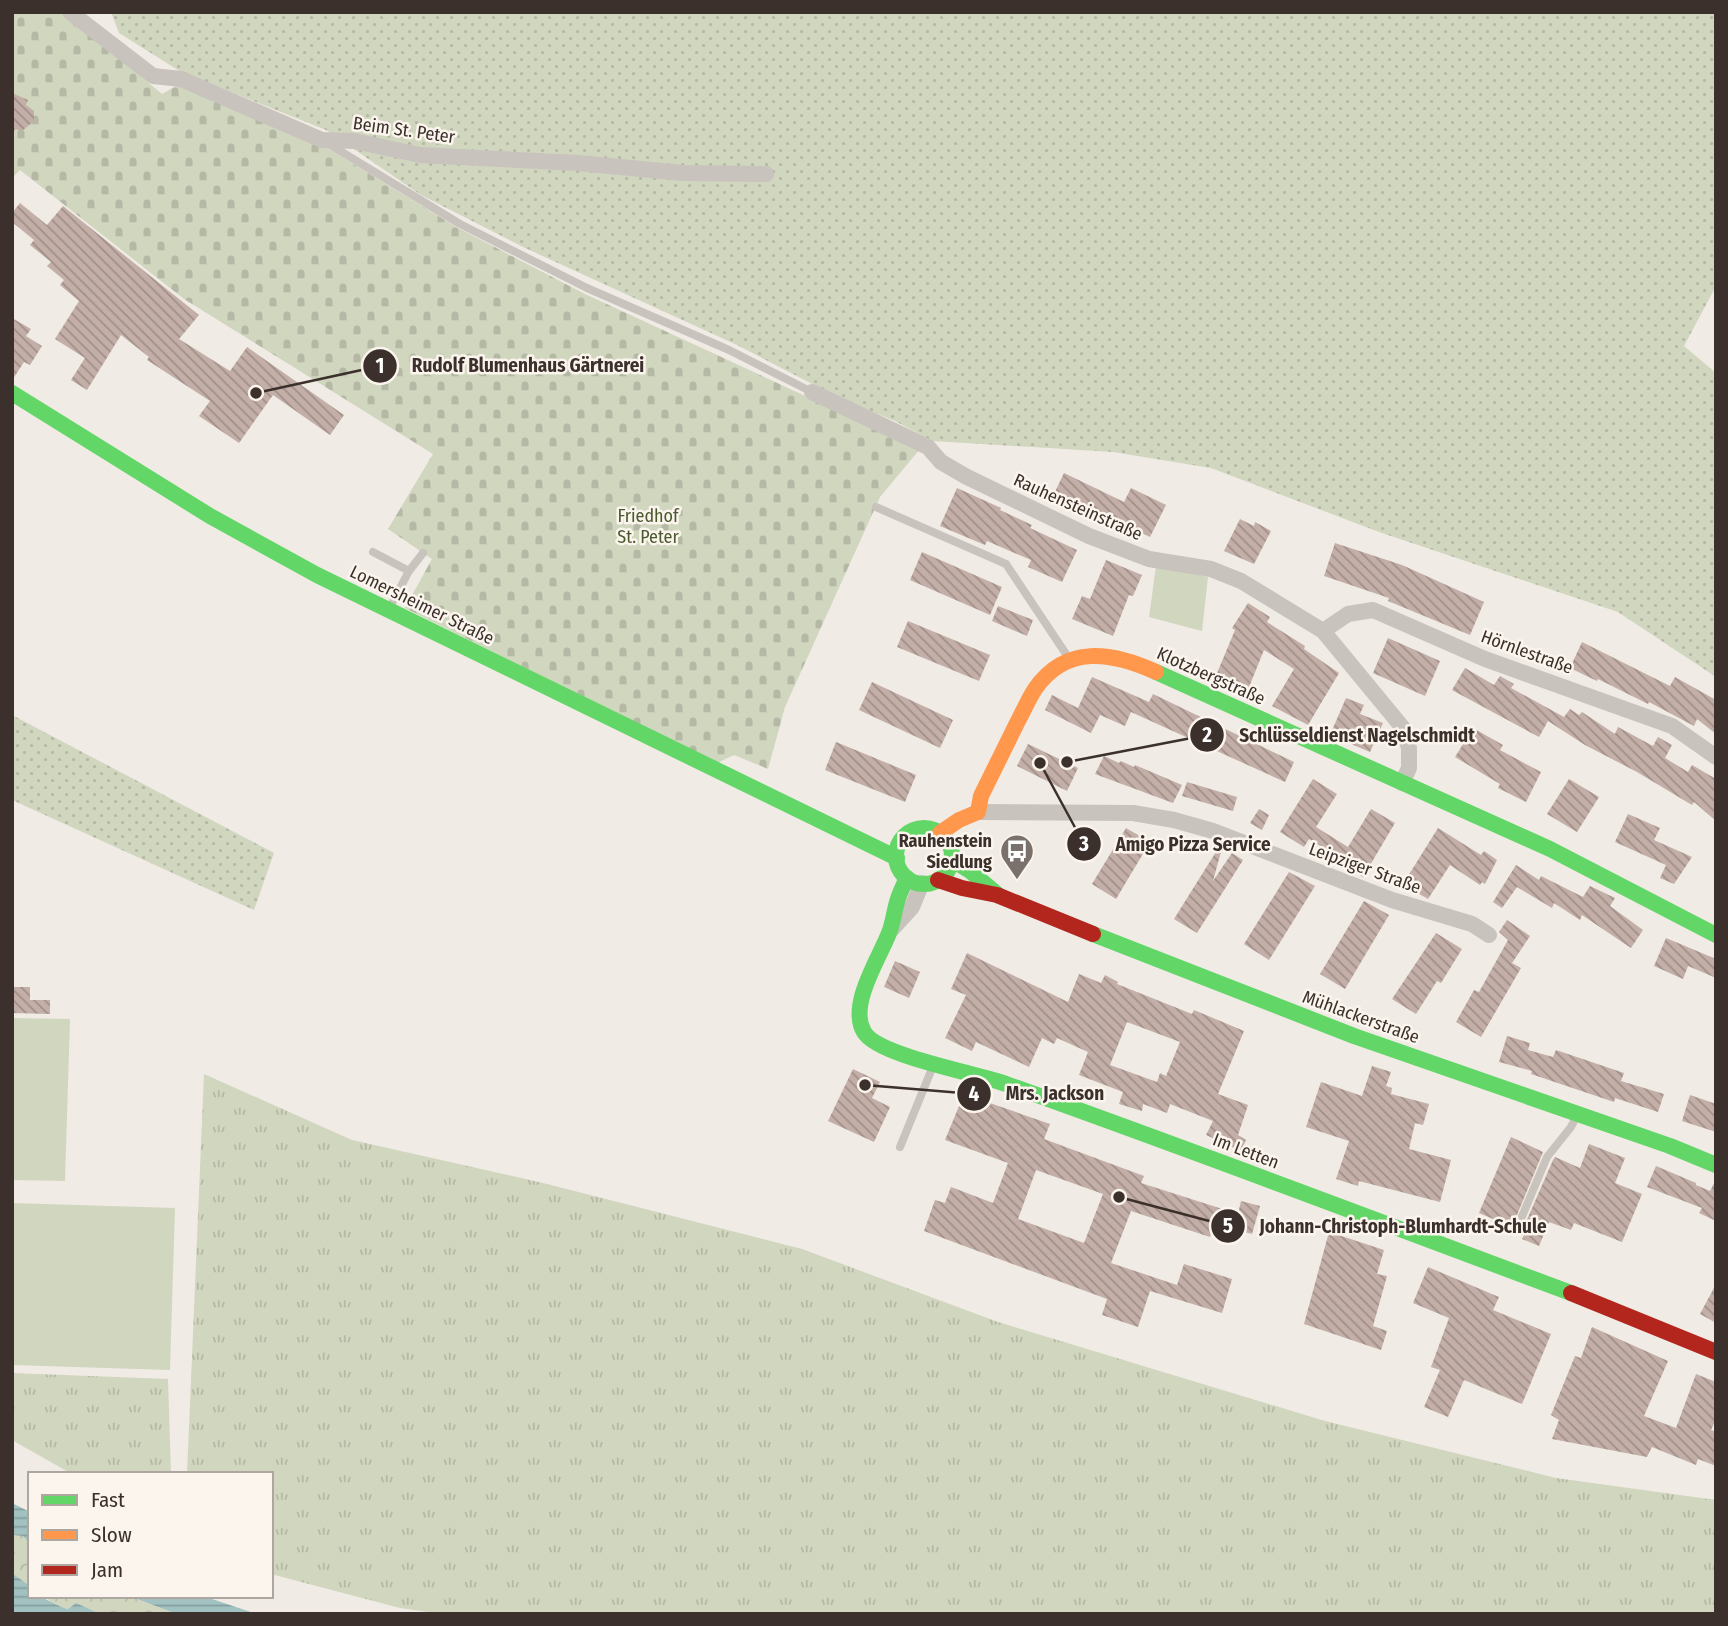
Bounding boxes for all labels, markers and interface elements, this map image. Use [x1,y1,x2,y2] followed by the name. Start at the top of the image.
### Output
[352,112,457,148] street label: Beim St. Peter
[362,346,658,386] callout: Rudolf Blumenhaus Gärtnerei
[376,353,384,379] text: 1
[412,354,644,377] text: Rudolf Blumenhaus Gärtnerei
[1010,469,1146,545] street label: Rauhensteinstraße
[617,505,680,548] park label: Friedhof St. Peter
[346,561,498,649] street label: Lomersheimer Straße
[1478,625,1576,679] street label: Hörnlestraße
[1153,642,1269,710] street label: Klotzbergstraße
[1190,715,1489,755] callout: Schlüsseldienst Nagelschmidt
[1201,722,1212,748] text: 2
[1239,724,1475,747] text: Schlüsseldienst Nagelschmidt
[1066,824,1284,864] callout: Amigo Pizza Service
[899,830,992,873] place label: Rauhenstein Siedlung
[1078,831,1089,857] text: 3
[998,832,1036,881] bus stop icon: Rauhenstein Siedlung
[1114,833,1271,856] text: Amigo Pizza Service
[1306,838,1424,898] street label: Leipziger Straße
[1300,986,1422,1048] street label: Mühlackerstraße
[957,1074,1118,1114] callout: Mrs. Jackson
[969,1081,980,1107] text: 4
[1006,1082,1104,1105] text: Mrs. Jackson
[1210,1128,1282,1174] street label: Im Letten
[1211,1206,1561,1246] callout: Johann-Christoph-Blumhardt-Schule
[1223,1213,1233,1239] text: 5
[1258,1215,1547,1238] text: Johann-Christoph-Blumhardt-Schule
[28,1472,273,1598] legend
[91,1487,125,1513] text: Fast
[91,1522,132,1548] text: Slow
[91,1557,123,1583] text: Jam

